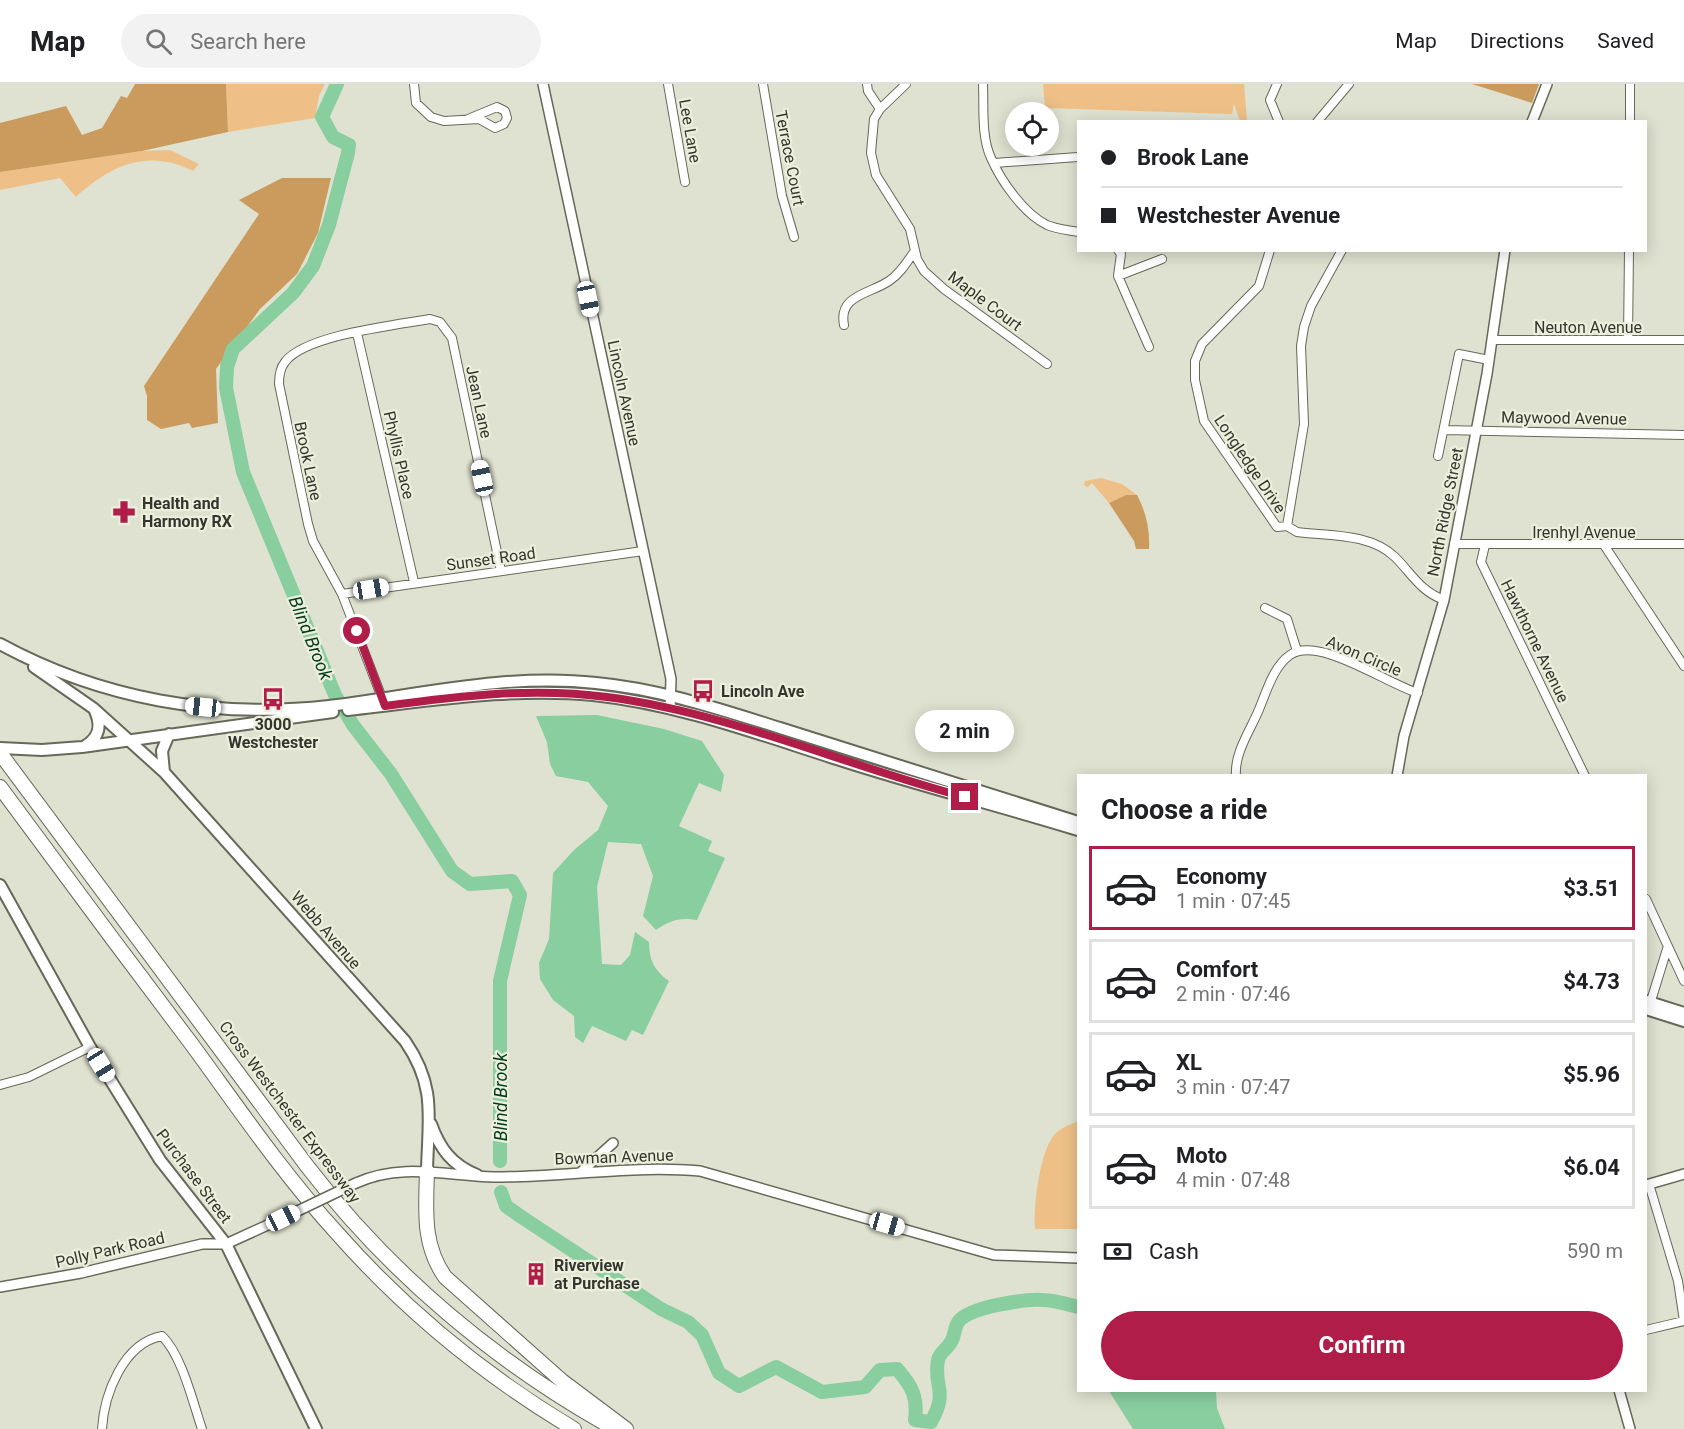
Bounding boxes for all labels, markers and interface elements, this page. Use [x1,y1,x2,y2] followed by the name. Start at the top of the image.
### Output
[121,14,541,68] search box
[30,25,85,58] text: Map
[142,25,175,58] icon: search
[190,29,306,54] text: Search here
[1395,29,1437,53] text: Map
[1470,29,1564,53] text: Directions
[1597,29,1654,53] text: Saved
[675,98,705,164] street label: Lee Lane
[1005,102,1059,156] map controls
[1005,102,1059,156] button: locate
[771,109,809,207] street label: Terrace Court
[1137,145,1249,170] text: Brook Lane
[1137,203,1340,228] text: Westchester Avenue
[944,267,1026,335] street label: Maple Court
[575,280,601,318] car
[1534,318,1642,337] street label: Neuton Avenue
[603,338,645,448] street label: Lincoln Avenue
[462,364,496,440] street label: Jean Lane
[1501,407,1627,429] street label: Maywood Avenue
[380,409,418,501] street label: Phyllis Place
[1210,411,1290,517] street label: Longledge Drive
[290,420,326,502] street label: Brook Lane
[1423,446,1467,578] street label: North Ridge Street
[469,459,495,497] car
[142,494,232,531] place label: Health and Harmony RX
[111,499,137,525] pharmacy icon: Health and Harmony RX
[1532,523,1636,542] street label: Irenhyl Avenue
[445,543,537,575] street label: Sunset Road
[1497,576,1573,706] street label: Hawthorne Avenue
[352,577,390,601] car
[285,593,338,684] water label: Blind Brook
[343,617,370,644] route start
[1323,632,1405,680] street label: Avon Circle
[690,678,716,704] bus stop icon: Lincoln Ave
[721,682,805,701] place label: Lincoln Ave
[260,686,286,712] bus stop icon: 3000 Westchester
[184,696,222,718] car
[916,710,1014,752] callout: 2 min
[228,715,318,752] place label: 3000 Westchester
[939,719,990,743] text: 2 min
[951,783,978,810] route end
[1101,794,1267,826] text: Choose a ride
[1104,861,1158,915] icon: car
[1176,864,1267,889] text: Economy
[1563,876,1620,901] text: $3.51
[287,887,365,973] street label: Webb Avenue
[1176,889,1291,913] text: 1 min · 07:45
[1104,954,1158,1008] icon: car
[1176,957,1258,982] text: Comfort
[1563,969,1620,994] text: $4.73
[1176,982,1291,1006] text: 2 min · 07:46
[215,1017,365,1207] street label: Cross Westchester Expressway
[84,1045,118,1085] car
[1104,1047,1158,1101] icon: car
[1176,1050,1202,1075] text: XL
[490,1052,511,1141] water label: Blind Brook
[1563,1062,1620,1087] text: $5.96
[1176,1075,1291,1099] text: 3 min · 07:47
[152,1125,236,1227] street label: Purchase Street
[1104,1140,1158,1194] icon: car
[1176,1143,1227,1168] text: Moto
[554,1145,674,1169] street label: Bowman Avenue
[1563,1155,1620,1180] text: $6.04
[1176,1168,1291,1192] text: 4 min · 07:48
[263,1202,303,1234] car
[867,1210,907,1238] car
[54,1228,166,1272] street label: Polly Park Road
[1101,1235,1134,1268] icon: cash
[1149,1239,1199,1264] text: Cash
[1567,1239,1623,1263] text: 590 m
[554,1256,640,1293] place label: Riverview at Purchase
[523,1261,549,1287] building icon: Riverview at Purchase
[1101,1311,1623,1380] button: Confirm

